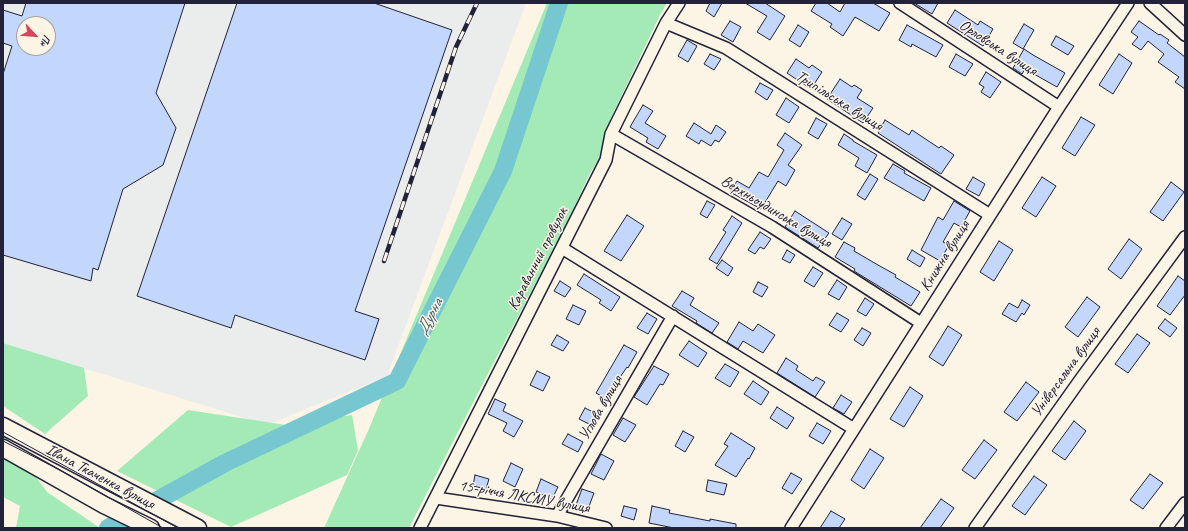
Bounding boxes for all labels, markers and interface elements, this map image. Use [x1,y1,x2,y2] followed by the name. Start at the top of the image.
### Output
[16,16,56,56] north arrow
[955,16,1041,80] street label: Орловська вулиця
[37,33,55,49] text: Пн
[792,67,886,135] street label: Трипільська вулиця
[717,171,835,253] street label: Верхньоудинська вулиця
[504,204,572,314] street label: Караванний провулок
[916,217,974,295] street label: Книжна вулиця
[412,296,448,338] water label: Дурна
[1027,323,1105,421] street label: Універсальна вулиця
[575,372,627,444] street label: Углова вулиця
[42,440,158,514] street label: Івана Ткаченка вулиця
[457,476,591,518] street label: 15-річчя ЛКСМУ вулиця

